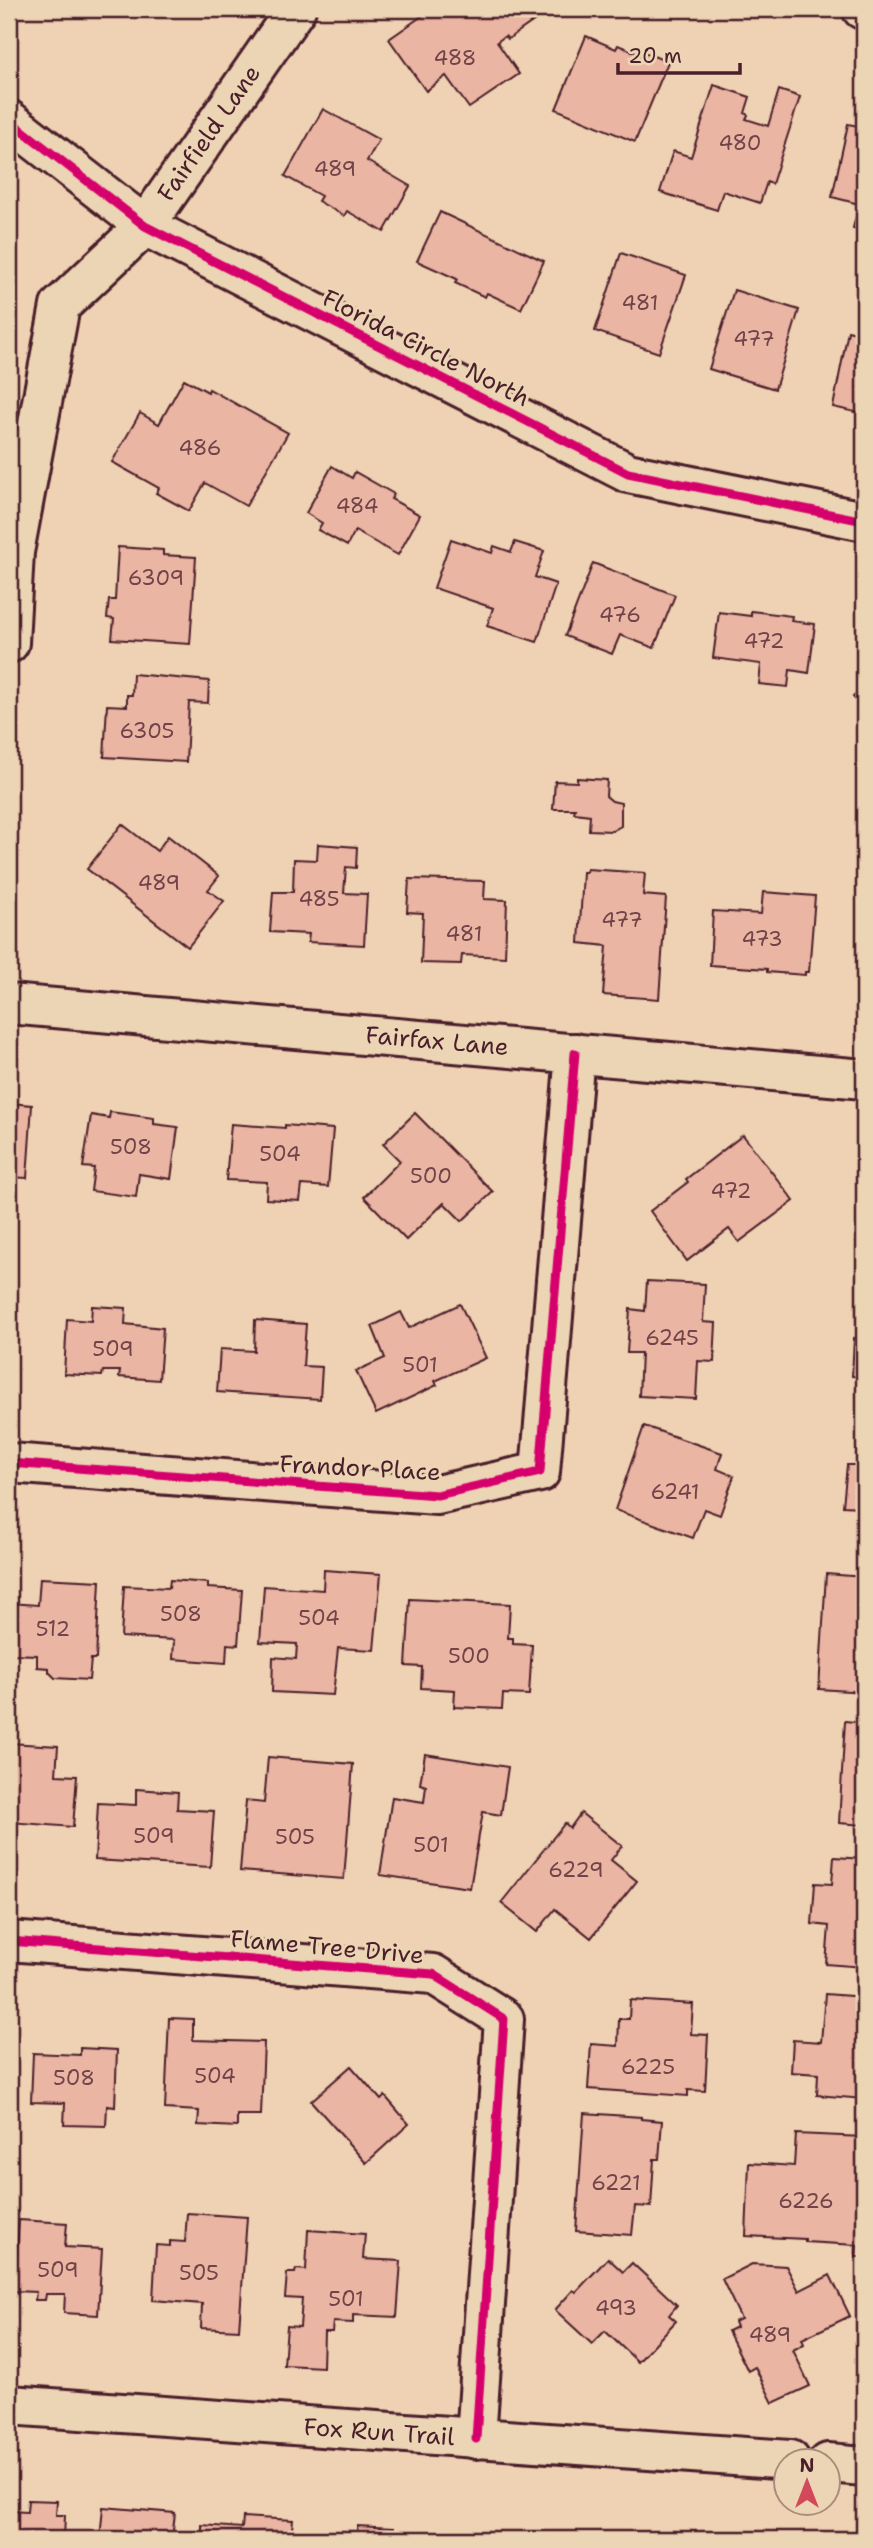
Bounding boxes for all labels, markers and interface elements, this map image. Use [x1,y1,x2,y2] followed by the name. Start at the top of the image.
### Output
[618,32,740,76] scale bar
[628,42,682,70] text: 20 m
[433,44,477,72] house number: 488
[150,58,268,208] street label: Fairfield Lane
[718,129,762,157] house number: 480
[314,155,356,183] house number: 489
[317,282,535,414] street label: Florida Circle North
[622,289,658,317] house number: 481
[733,325,775,353] house number: 477
[179,434,222,462] house number: 486
[336,492,378,520] house number: 484
[128,564,184,592] house number: 6309
[599,601,641,629] house number: 476
[744,627,784,655] house number: 472
[119,717,175,745] house number: 6305
[138,869,180,897] house number: 489
[298,885,340,913] house number: 485
[601,906,643,934] house number: 477
[446,920,482,948] house number: 481
[741,925,783,953] house number: 473
[364,1019,510,1063] street label: Fairfax Lane
[110,1133,152,1161] house number: 508
[259,1140,301,1168] house number: 504
[410,1162,452,1190] house number: 500
[711,1177,751,1205] house number: 472
[645,1324,699,1352] house number: 6245
[92,1335,134,1363] house number: 509
[402,1351,438,1379] house number: 501
[278,1448,442,1488] street label: Frandor Place
[650,1478,700,1506] house number: 6241
[160,1600,202,1628] house number: 508
[298,1604,340,1632] house number: 504
[36,1615,70,1643] house number: 512
[448,1642,490,1670] house number: 500
[133,1822,175,1850] house number: 509
[275,1823,315,1851] house number: 505
[413,1831,449,1859] house number: 501
[548,1856,604,1884] house number: 6229
[229,1923,425,1971] street label: Flame Tree Drive
[621,2053,675,2081] house number: 6225
[194,2062,236,2090] house number: 504
[53,2064,95,2092] house number: 508
[591,2169,641,2197] house number: 6221
[778,2187,834,2215] house number: 6226
[37,2256,79,2284] house number: 509
[179,2259,219,2287] house number: 505
[328,2285,364,2313] house number: 501
[595,2294,637,2322] house number: 493
[749,2321,791,2349] house number: 489
[302,2411,456,2453] street label: Fox Run Trail
[772,2446,842,2516] north arrow
[799,2453,815,2478] text: N

